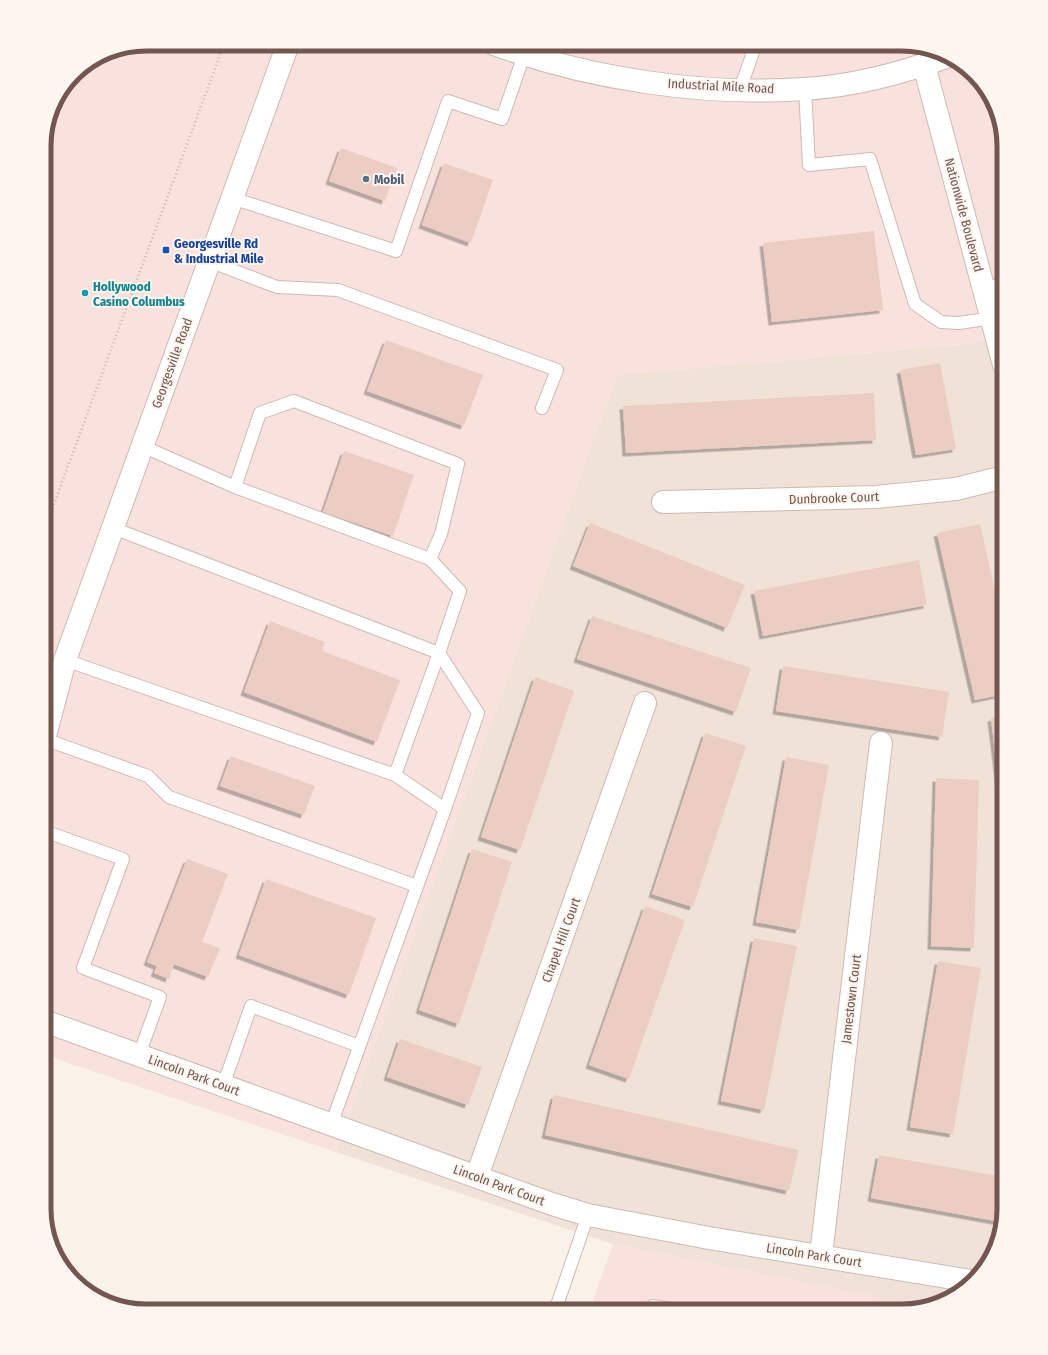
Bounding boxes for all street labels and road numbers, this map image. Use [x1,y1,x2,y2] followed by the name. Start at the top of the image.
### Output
[667,76,775,96] street label: Industrial Mile Road
[942,156,986,274] street label: Nationwide Boulevard
[149,316,195,410] street label: Georgesville Road
[789,489,880,507] street label: Dunbrooke Court
[539,895,584,985] street label: Chapel Hill Court
[838,953,864,1045] street label: Jamestown Court
[146,1051,243,1099] street label: Lincoln Park Court
[451,1161,548,1209] street label: Lincoln Park Court
[765,1240,863,1270] street label: Lincoln Park Court

